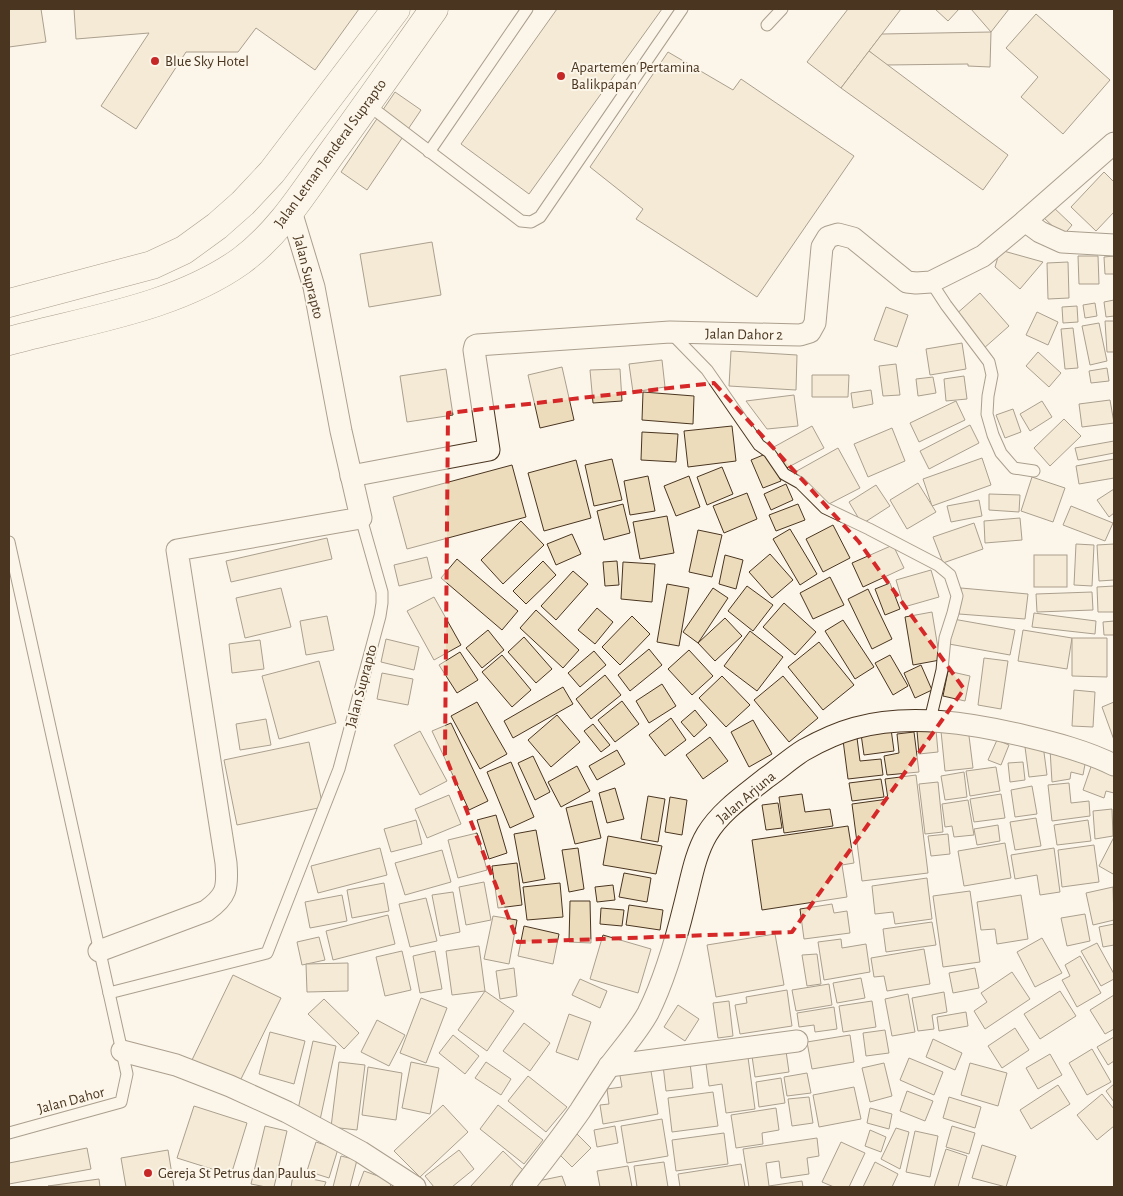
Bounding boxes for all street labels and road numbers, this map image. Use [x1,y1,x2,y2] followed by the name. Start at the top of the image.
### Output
[272,76,389,230] street label: Jalan Letnan Jenderal Suprapto
[291,234,326,320] street label: Jalan Suprapto
[705,326,783,343] street label: Jalan Dahor 2
[343,643,380,729] street label: Jalan Suprapto
[714,769,779,826] street label: Jalan Arjuna
[36,1084,106,1117] street label: Jalan Dahor

